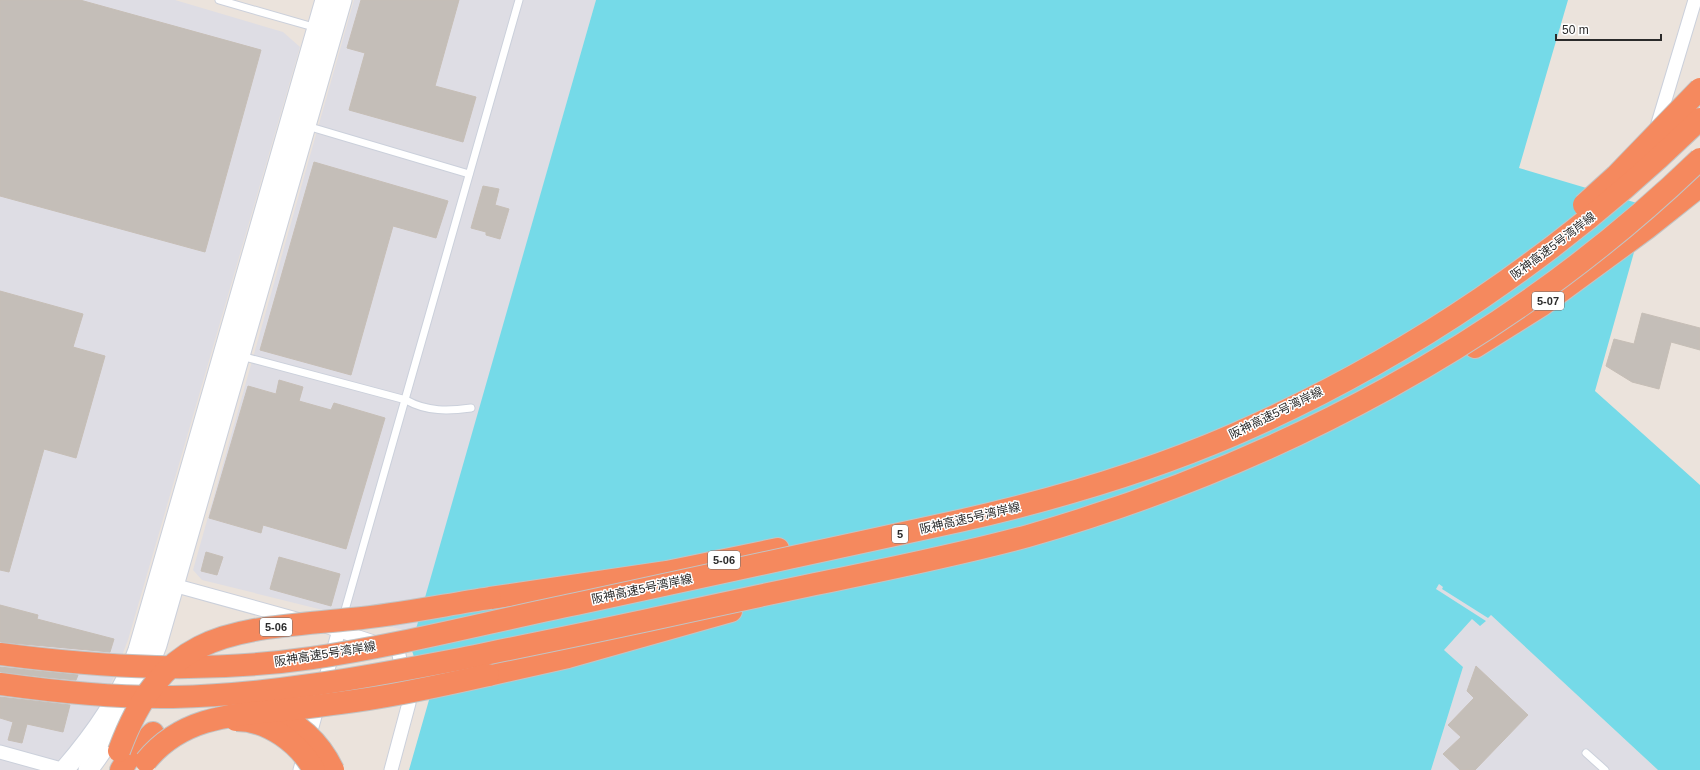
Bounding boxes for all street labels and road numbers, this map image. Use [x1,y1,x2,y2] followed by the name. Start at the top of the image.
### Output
[1508,210,1598,282] street label: 阪神高速5号湾岸線
[1532,292,1564,310] road number: 5-07
[1227,384,1325,442] street label: 阪神高速5号湾岸線
[918,500,1022,536] street label: 阪神高速5号湾岸線
[892,525,908,543] road number: 5
[708,551,740,569] road number: 5-06
[590,571,694,607] street label: 阪神高速5号湾岸線
[260,618,292,636] road number: 5-06
[273,639,377,669] street label: 阪神高速5号湾岸線

